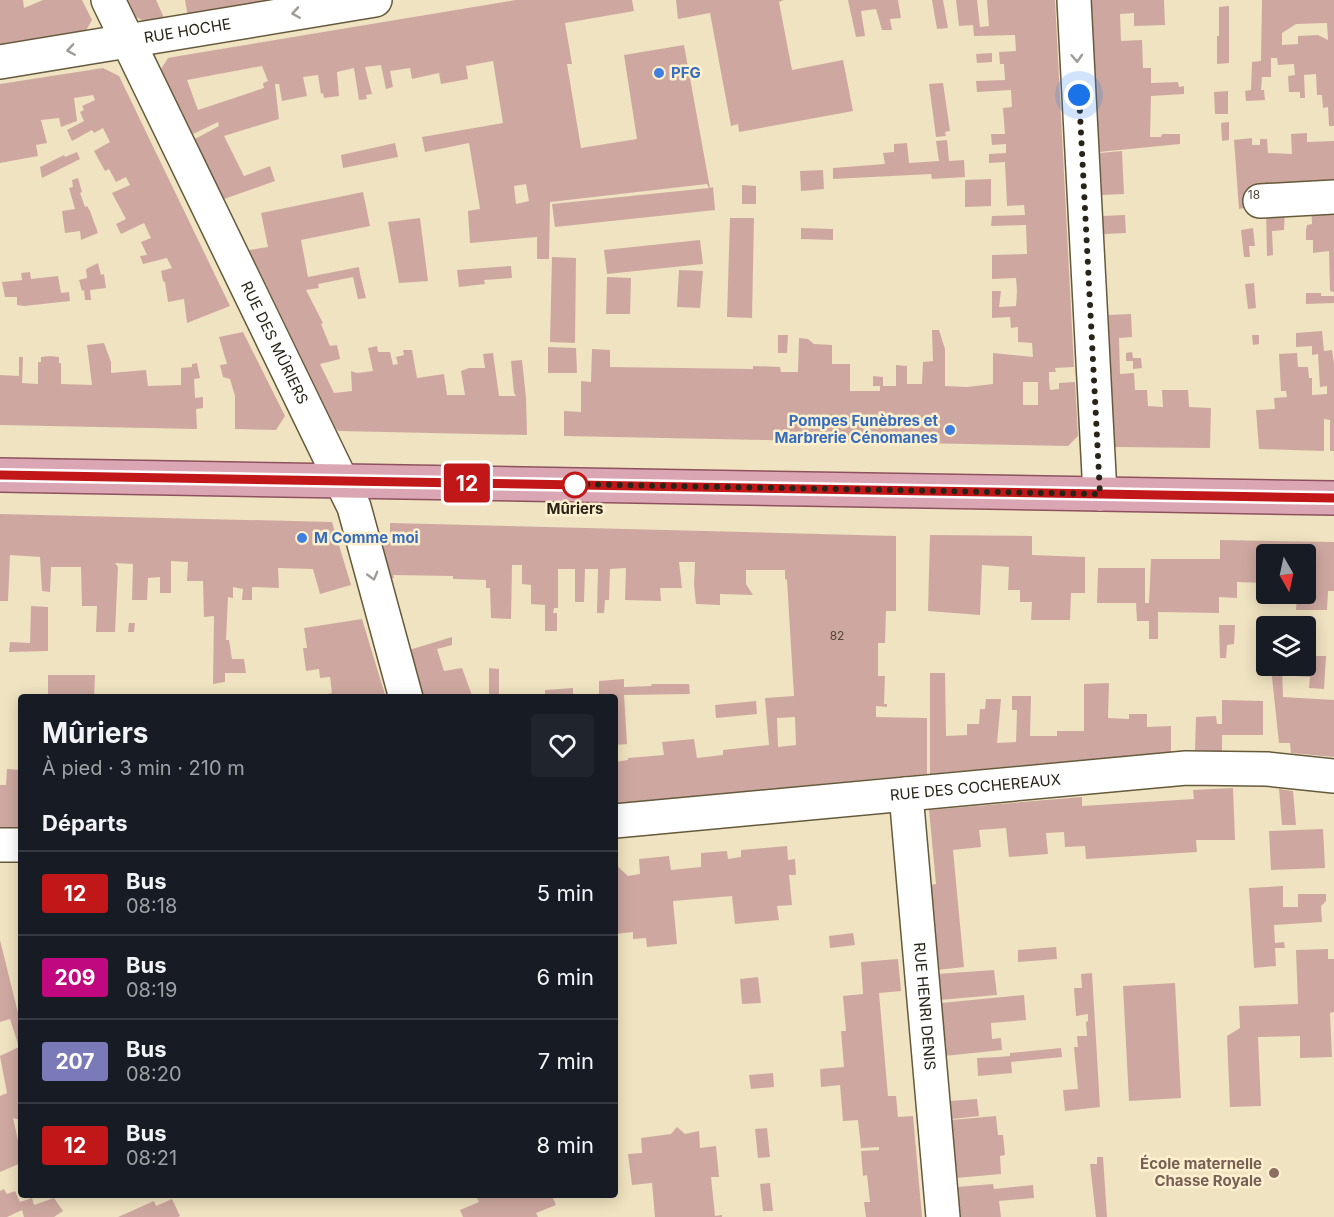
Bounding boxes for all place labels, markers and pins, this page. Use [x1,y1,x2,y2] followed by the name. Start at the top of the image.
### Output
[671,63,701,82] place label: PFG
[652,66,666,80] marker: PFG
[774,411,938,447] place label: Pompes Funèbres et Marbrerie Cénomanes
[943,423,957,437] marker: Pompes Funèbres et Marbrerie Cénomanes
[562,472,588,498] marker: Mûriers
[546,499,604,518] place label: Mûriers
[314,528,419,547] place label: M Comme moi
[295,531,309,545] marker: M Comme moi
[1140,1154,1262,1190] place label: École maternelle Chasse Royale
[1267,1166,1281,1180] marker: École maternelle Chasse Royale

